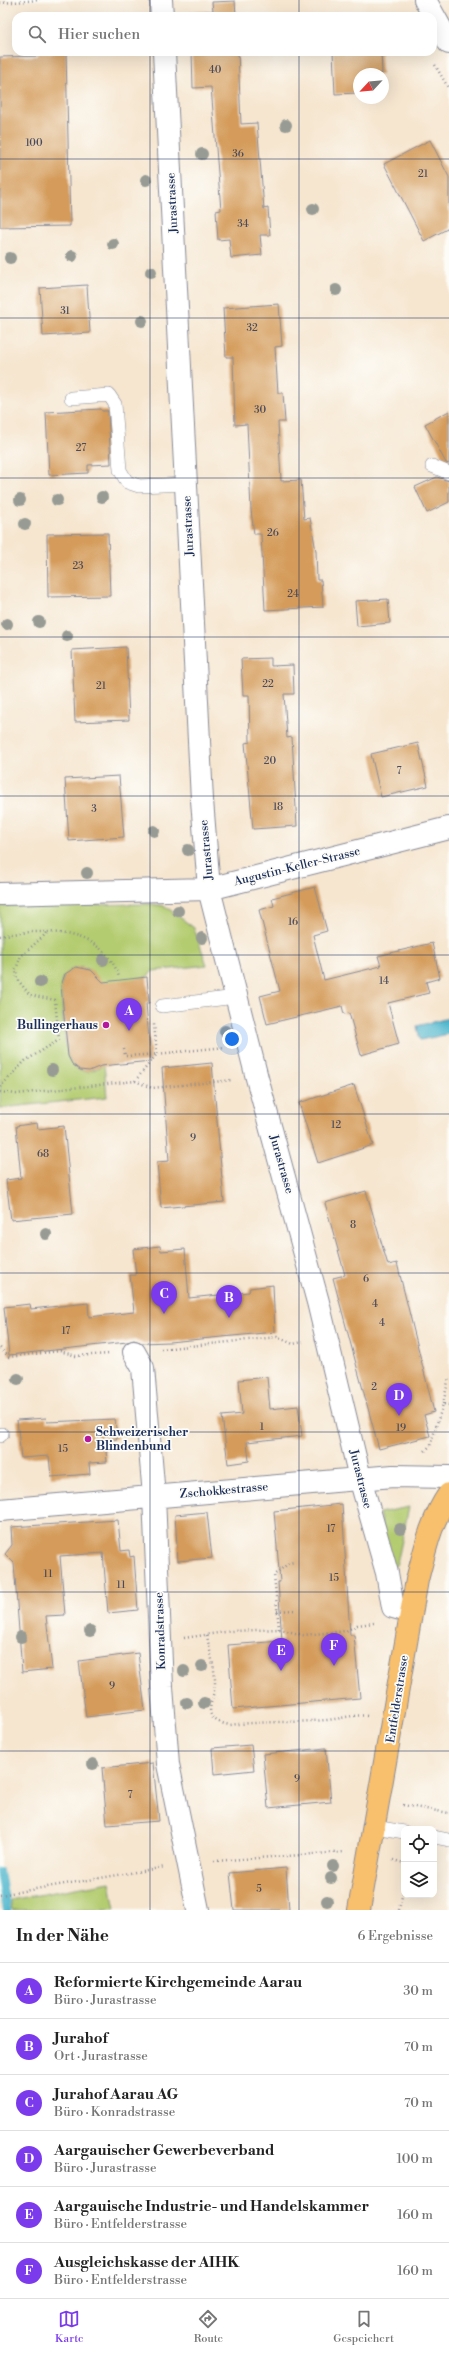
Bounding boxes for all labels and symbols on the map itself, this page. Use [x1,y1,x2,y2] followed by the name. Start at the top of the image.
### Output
[209,64,222,76] house number: 40
[353,68,389,104] north arrow
[25,137,43,149] house number: 100
[232,148,244,160] house number: 36
[418,168,429,180] house number: 21
[163,172,182,235] street label: Jurastrasse
[237,218,249,230] house number: 34
[60,305,70,317] house number: 31
[246,322,258,334] house number: 32
[254,404,266,416] house number: 30
[76,442,86,454] house number: 27
[179,495,198,558] street label: Jurastrasse
[267,527,279,539] house number: 26
[72,560,84,572] house number: 23
[287,588,299,600] house number: 24
[262,678,274,690] house number: 22
[96,680,107,692] house number: 21
[264,755,277,767] house number: 20
[396,765,402,777] house number: 7
[273,801,283,813] house number: 18
[91,803,97,815] house number: 3
[196,819,217,882] street label: Jurastrasse
[231,843,362,890] street label: Augustin-Keller-Strasse
[288,916,298,928] house number: 16
[379,975,389,987] house number: 14
[116,998,142,1031] pin: A
[17,1018,98,1033] place label: Bullingerhaus
[101,1020,111,1030] marker: Bullingerhaus
[222,1029,242,1049] your location
[331,1119,341,1131] house number: 12
[190,1132,196,1144] house number: 9
[266,1132,297,1195] street label: Jurastrasse
[37,1148,49,1160] house number: 68
[350,1219,356,1231] house number: 8
[363,1273,369,1285] house number: 6
[151,1281,177,1314] pin: C
[216,1285,242,1318] pin: B
[372,1298,378,1310] house number: 4
[379,1317,385,1329] house number: 4
[62,1325,70,1337] house number: 17
[371,1381,377,1393] house number: 2
[386,1383,412,1416] pin: D
[260,1421,265,1433] house number: 1
[396,1422,406,1434] house number: 19
[96,1425,188,1454] place label: Schweizerischer Blindenbund
[83,1434,93,1444] marker: Schweizerischer Blindenbund
[58,1443,68,1455] house number: 15
[346,1447,375,1510] street label: Jurastrasse
[179,1479,269,1502] street label: Zschokkestrasse
[327,1523,335,1535] house number: 17
[44,1568,53,1580] house number: 11
[329,1572,339,1584] house number: 15
[117,1579,126,1591] house number: 11
[152,1592,169,1670] street label: Konradstrasse
[321,1633,347,1666] pin: F
[268,1638,294,1671] pin: E
[383,1654,412,1744] street label: Entfelderstrasse
[109,1680,115,1692] house number: 9
[294,1773,300,1785] house number: 9
[127,1789,133,1801] house number: 7
[256,1883,262,1895] house number: 5

